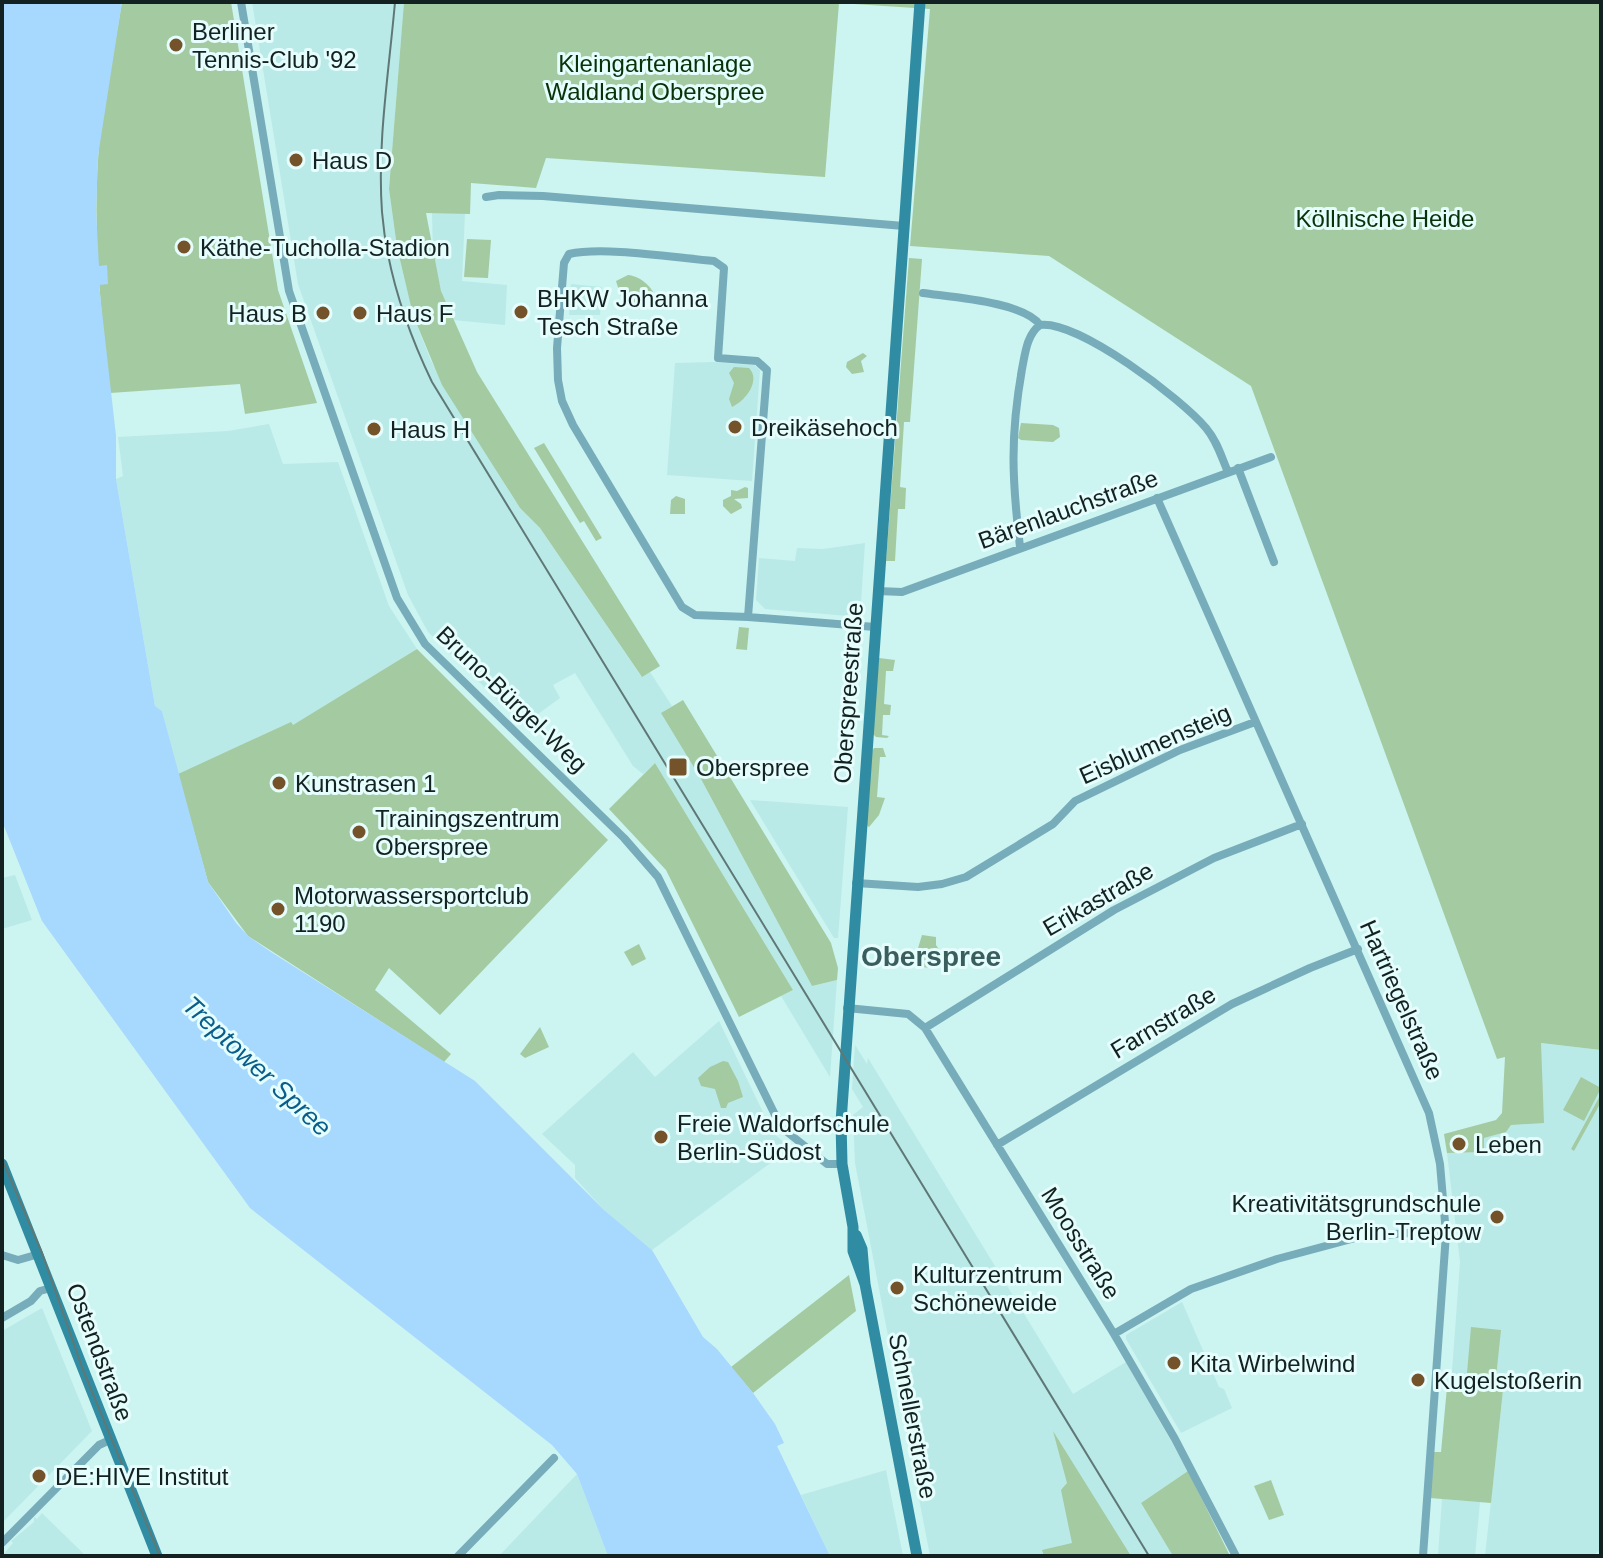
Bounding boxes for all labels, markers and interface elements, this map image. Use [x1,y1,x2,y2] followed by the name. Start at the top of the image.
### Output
[192,18,357,73] place label: Berliner Tennis-Club '92
[167,36,185,54] marker: Berliner Tennis-Club '92
[545,50,765,105] park label: Kleingartenanlage Waldland Oberspree
[312,147,392,174] place label: Haus D
[287,151,305,169] marker: Haus D
[1296,205,1474,232] park label: Köllnische Heide
[200,234,450,261] place label: Käthe-Tucholla-Stadion
[175,238,193,256] marker: Käthe-Tucholla-Stadion
[537,285,708,340] place label: BHKW Johanna Tesch Straße
[228,300,307,327] place label: Haus B
[376,300,453,327] place label: Haus F
[512,303,530,321] marker: BHKW Johanna Tesch Straße
[314,304,332,322] marker: Haus B
[351,304,369,322] marker: Haus F
[751,414,898,441] place label: Dreikäsehoch
[390,416,470,443] place label: Haus H
[726,418,744,436] marker: Dreikäsehoch
[365,420,383,438] marker: Haus H
[974,464,1162,554] street label: Bärenlauchstraße
[828,602,868,784] street label: Oberspreestraße
[431,620,593,778] street label: Bruno-Bürgel-Weg
[1075,699,1235,789] street label: Eisblumensteig
[696,754,809,781] place label: Oberspree
[667,756,689,778] marker: Oberspree
[295,770,436,797] place label: Kunstrasen 1
[270,774,288,792] marker: Kunstrasen 1
[375,805,560,860] place label: Trainingszentrum Oberspree
[350,823,368,841] marker: Trainingszentrum Oberspree
[1038,857,1158,941] street label: Erikastraße
[294,882,529,937] place label: Motorwassersportclub 1190
[269,900,287,918] marker: Motorwassersportclub 1190
[1355,916,1449,1084] street label: Hartriegelstraße
[861,941,1001,972] district label: Oberspree
[1106,980,1220,1064] street label: Farnstraße
[177,990,337,1142] water label: Treptower Spree
[677,1110,890,1165] place label: Freie Waldorfschule Berlin-Südost
[652,1128,670,1146] marker: Freie Waldorfschule Berlin-Südost
[1475,1131,1542,1158] place label: Leben
[1450,1135,1468,1153] marker: Leben
[1036,1182,1126,1304] street label: Moosstraße
[1232,1190,1482,1245] place label: Kreativitätsgrundschule Berlin-Treptow
[1488,1208,1506,1226] marker: Kreativitätsgrundschule Berlin-Treptow
[913,1261,1062,1316] place label: Kulturzentrum Schöneweide
[61,1279,139,1425] street label: Ostendstraße
[888,1279,906,1297] marker: Kulturzentrum Schöneweide
[884,1331,942,1501] street label: Schnellerstraße
[1190,1350,1355,1377] place label: Kita Wirbelwind
[1165,1354,1183,1372] marker: Kita Wirbelwind
[1434,1367,1582,1394] place label: Kugelstoßerin
[1409,1371,1427,1389] marker: Kugelstoßerin
[55,1463,229,1490] place label: DE:HIVE Institut
[30,1467,48,1485] marker: DE:HIVE Institut

